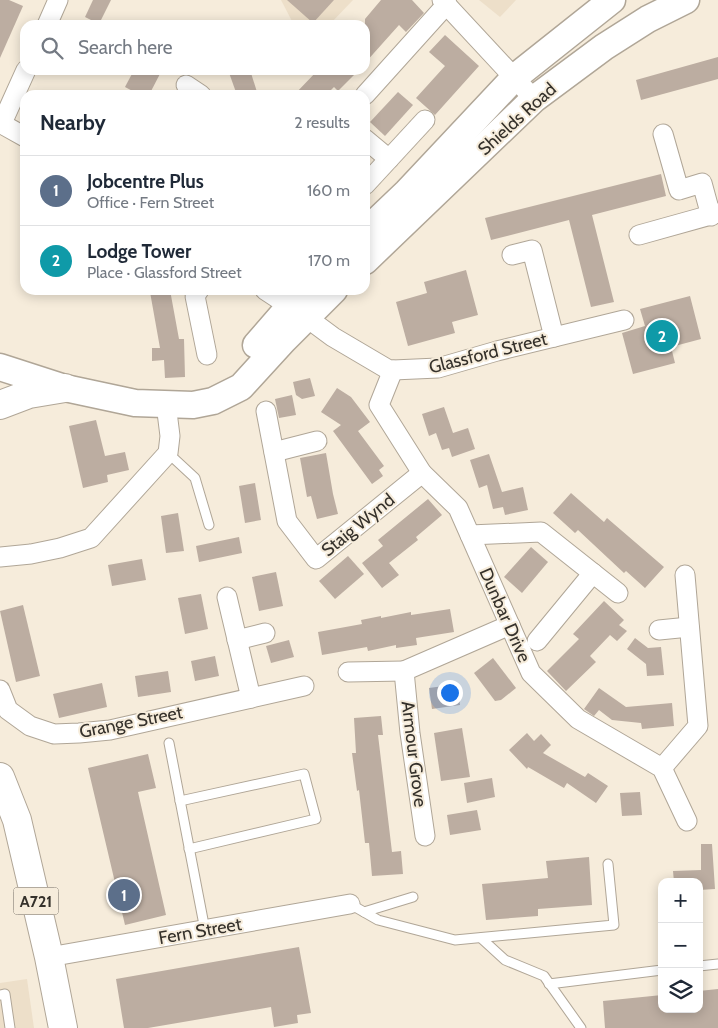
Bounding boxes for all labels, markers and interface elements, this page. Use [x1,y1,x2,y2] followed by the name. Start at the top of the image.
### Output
[20,20,370,75] search box
[38,34,66,62] icon: search
[78,36,172,59] text: Search here
[473,78,561,160] street label: Shields Road
[40,110,106,135] text: Nearby
[294,113,350,132] text: 2 results
[87,170,204,193] text: Jobcentre Plus
[53,181,59,200] text: 1
[307,181,350,200] text: 160 m
[87,193,214,212] text: Office · Fern Street
[87,240,191,263] text: Lodge Tower
[52,251,60,270] text: 2
[308,251,350,270] text: 170 m
[87,263,242,282] text: Place · Glassford Street
[646,317,678,355] pin: 2
[427,328,549,378] street label: Glassford Street
[317,489,399,561] street label: Staig Wynd
[474,564,536,666] street label: Dunbar Drive
[437,680,463,706] your location
[397,700,431,808] street label: Armour Grove
[77,701,185,743] street label: Grange Street
[108,876,140,914] pin: 1
[658,878,703,1013] map controls
[658,878,703,923] button: +
[14,888,58,914] road number: A721
[157,913,243,949] street label: Fern Street
[658,923,703,968] button: −
[658,968,703,1013] button: layers

